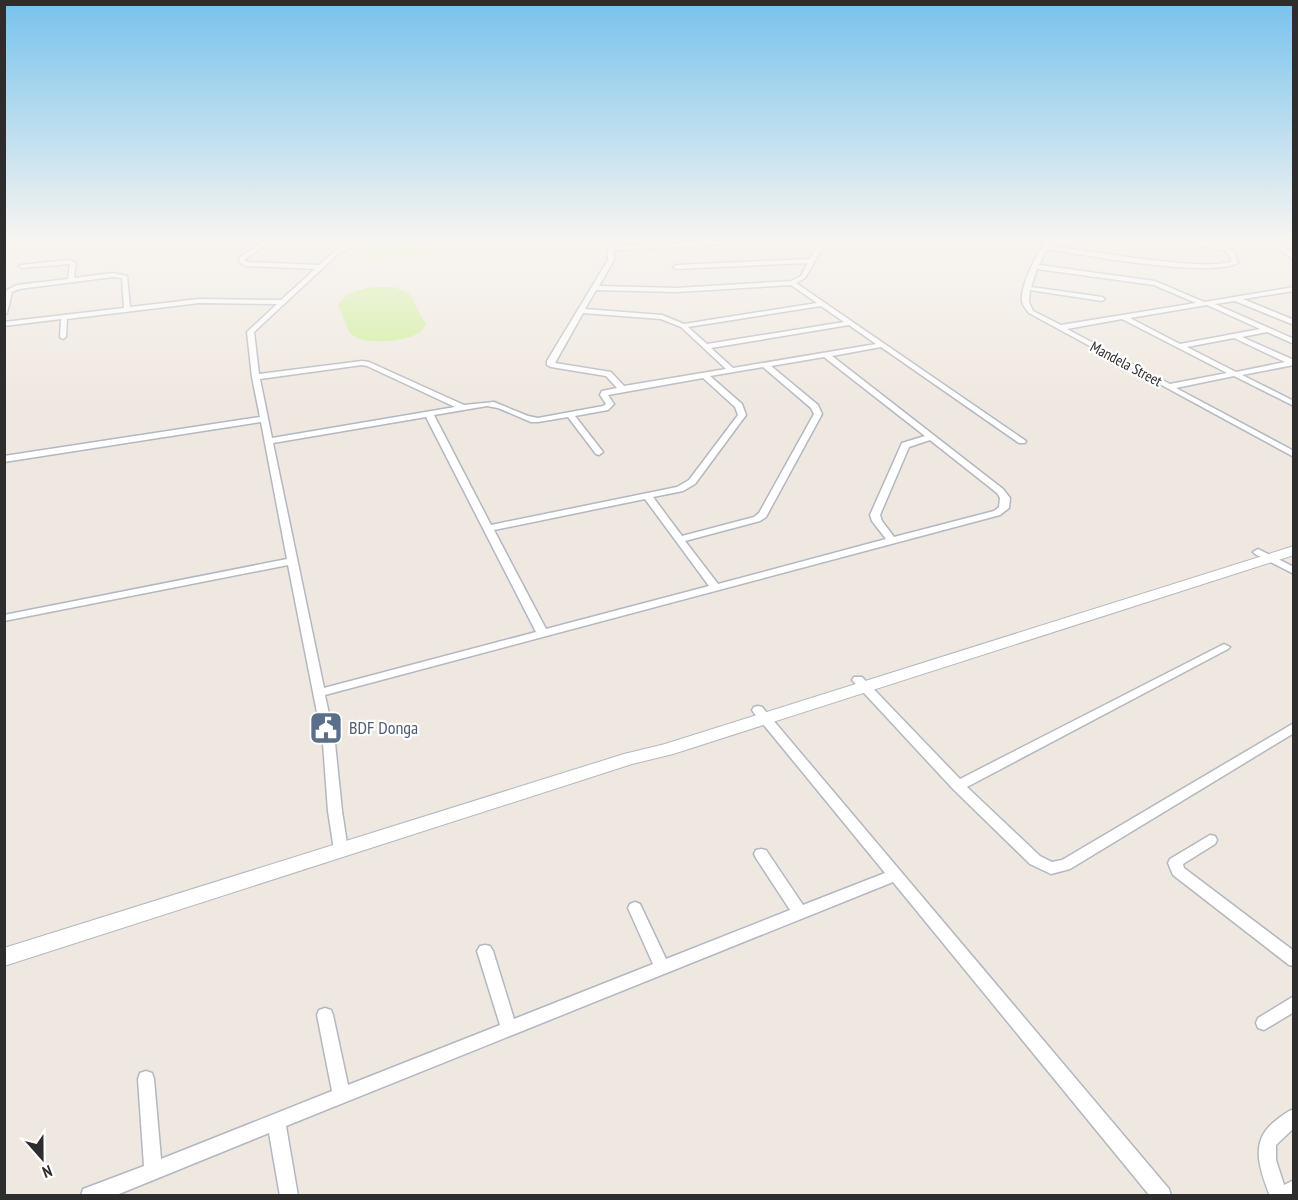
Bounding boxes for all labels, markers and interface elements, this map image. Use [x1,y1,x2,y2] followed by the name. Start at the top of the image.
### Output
[1087,337,1165,390] street label: Mandela Street
[308,710,344,746] public building icon: BDF Donga
[349,716,418,739] place label: BDF Donga
[12,1128,72,1188] north arrow
[40,1161,55,1183] text: N

